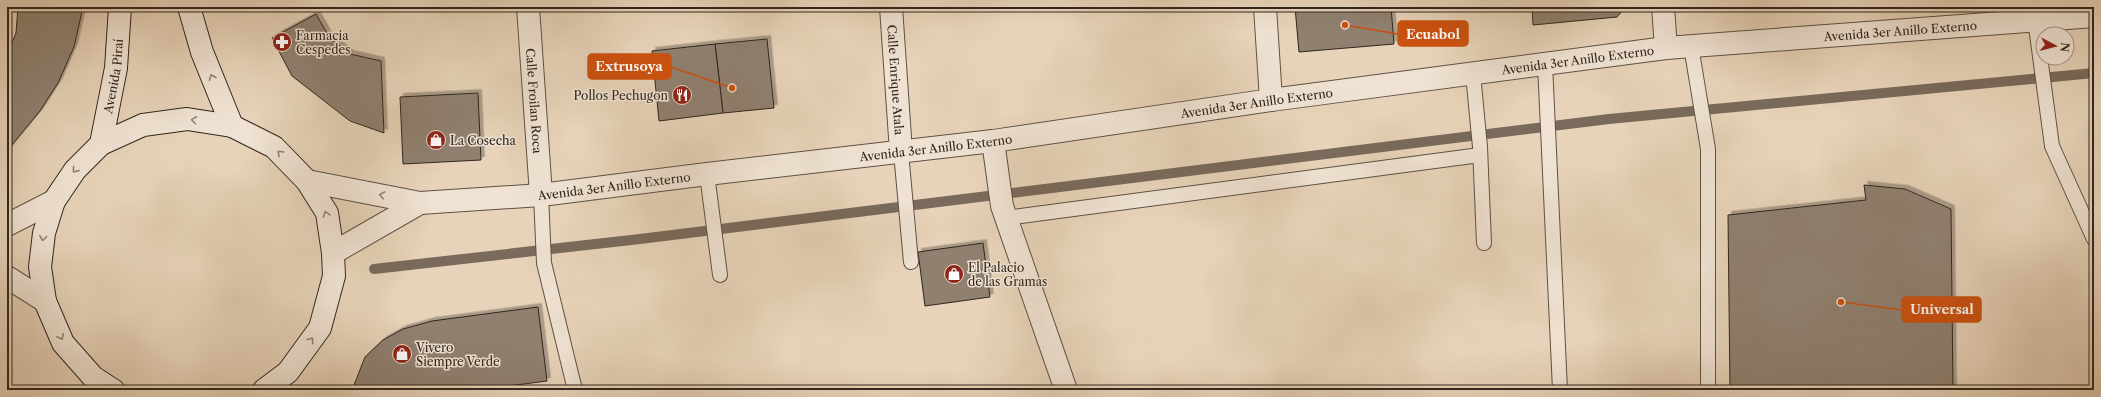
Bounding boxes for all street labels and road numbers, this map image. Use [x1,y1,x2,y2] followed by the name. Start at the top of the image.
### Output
[1822,17,1978,44] street label: Avenida 3er Anillo Externo
[885,24,907,136] street label: Calle Enrique Atala
[99,38,125,116] street label: Avenida Piraí
[1500,42,1655,77] street label: Avenida 3er Anillo Externo
[523,48,546,155] street label: Calle Froilan Roca
[1178,84,1334,121] street label: Avenida 3er Anillo Externo
[858,131,1013,164] street label: Avenida 3er Anillo Externo
[536,169,691,203] street label: Avenida 3er Anillo Externo

